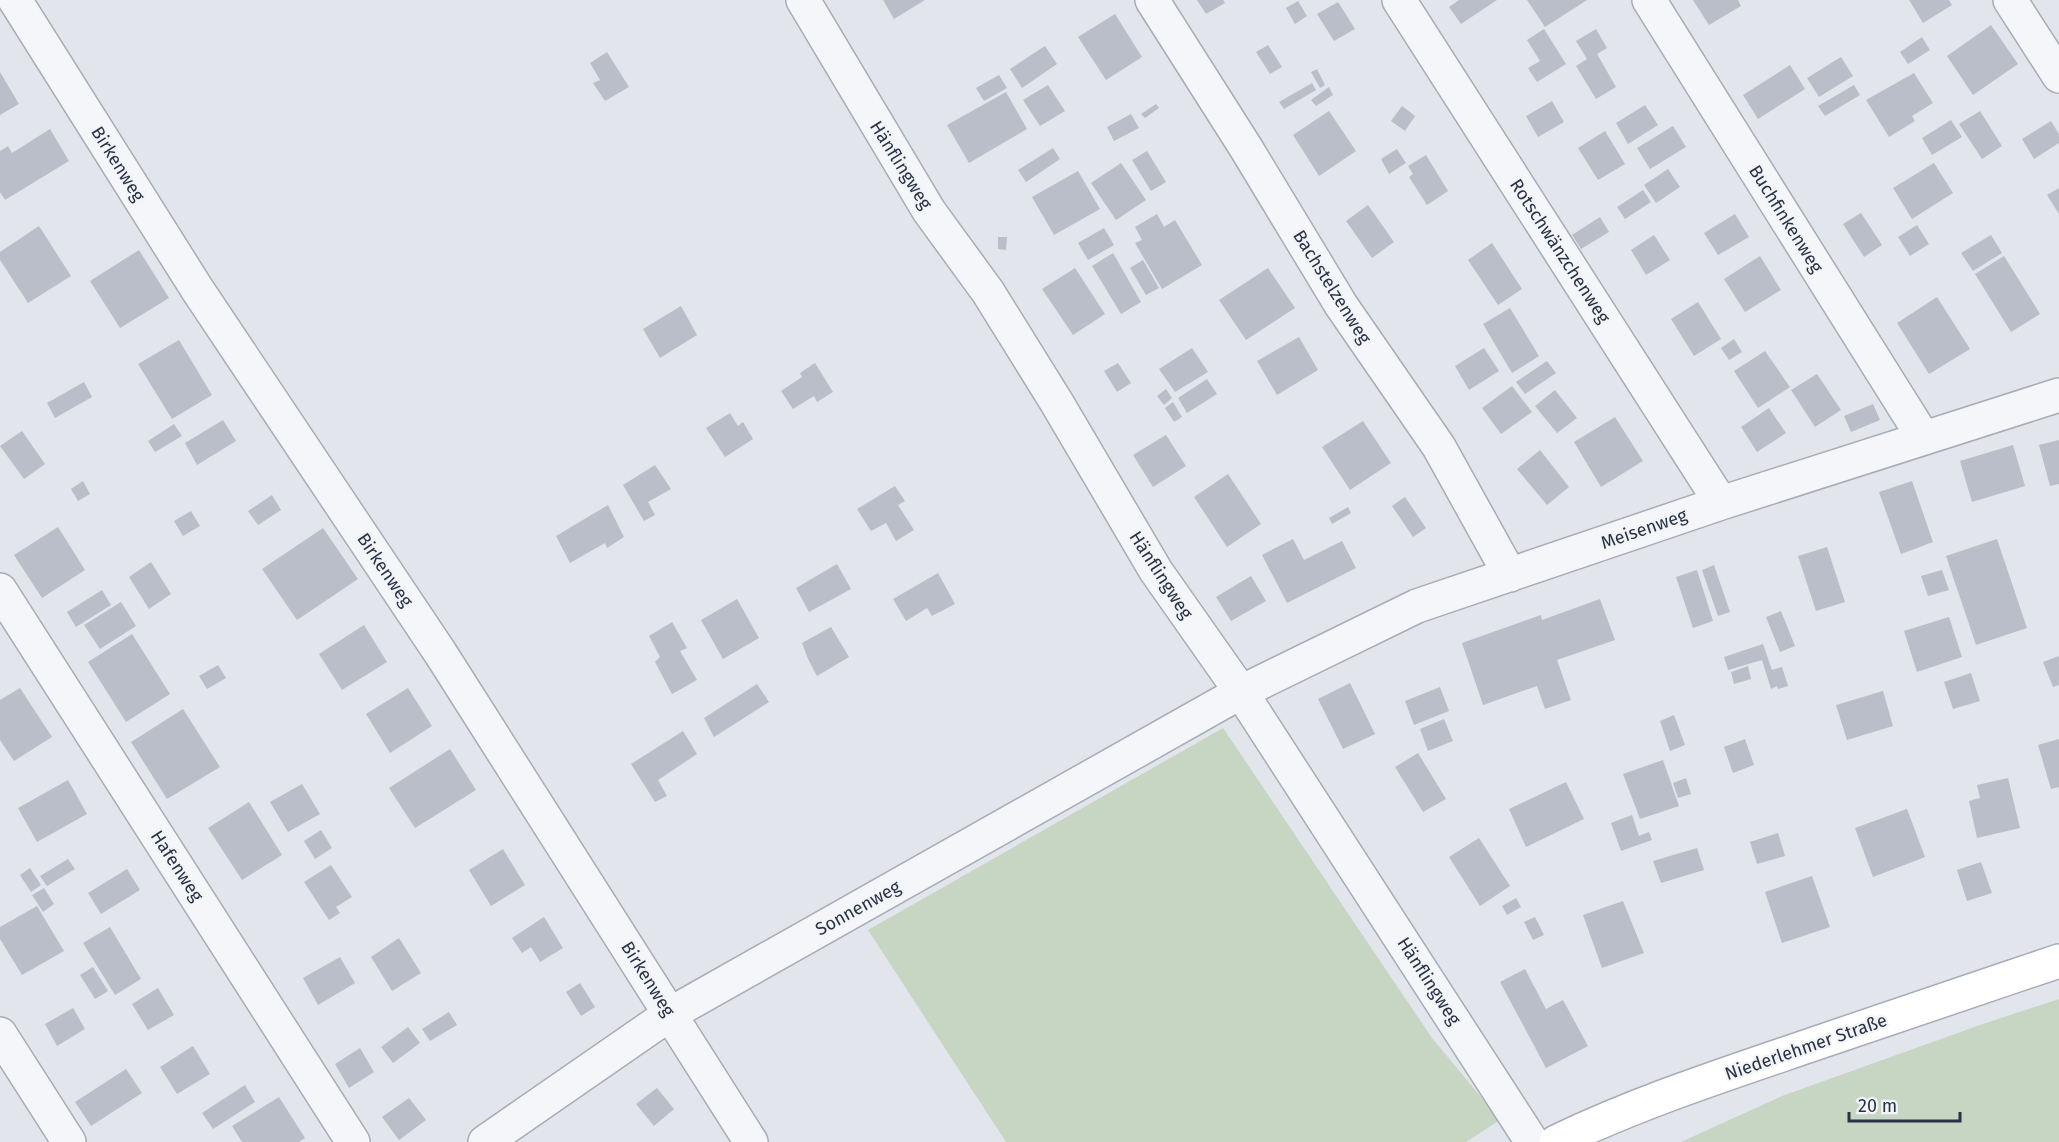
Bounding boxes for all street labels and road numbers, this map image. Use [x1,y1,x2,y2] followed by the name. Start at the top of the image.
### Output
[865,117,937,214] street label: Hänflingweg
[86,122,150,206] street label: Birkenweg
[1744,161,1828,278] street label: Buchfinkenweg
[1505,175,1615,328] street label: Rotschwänzchenweg
[1288,226,1376,348] street label: Bachstelzenweg
[1598,504,1691,554] street label: Meisenweg
[1124,527,1198,624] street label: Hänflingweg
[352,529,418,612] street label: Birkenweg
[146,826,208,906] street label: Hafenweg
[812,875,905,940] street label: Sonnenweg
[1392,933,1466,1030] street label: Hänflingweg
[616,937,680,1021] street label: Birkenweg
[1722,1009,1890,1085] street label: Niederlehmer Straße

